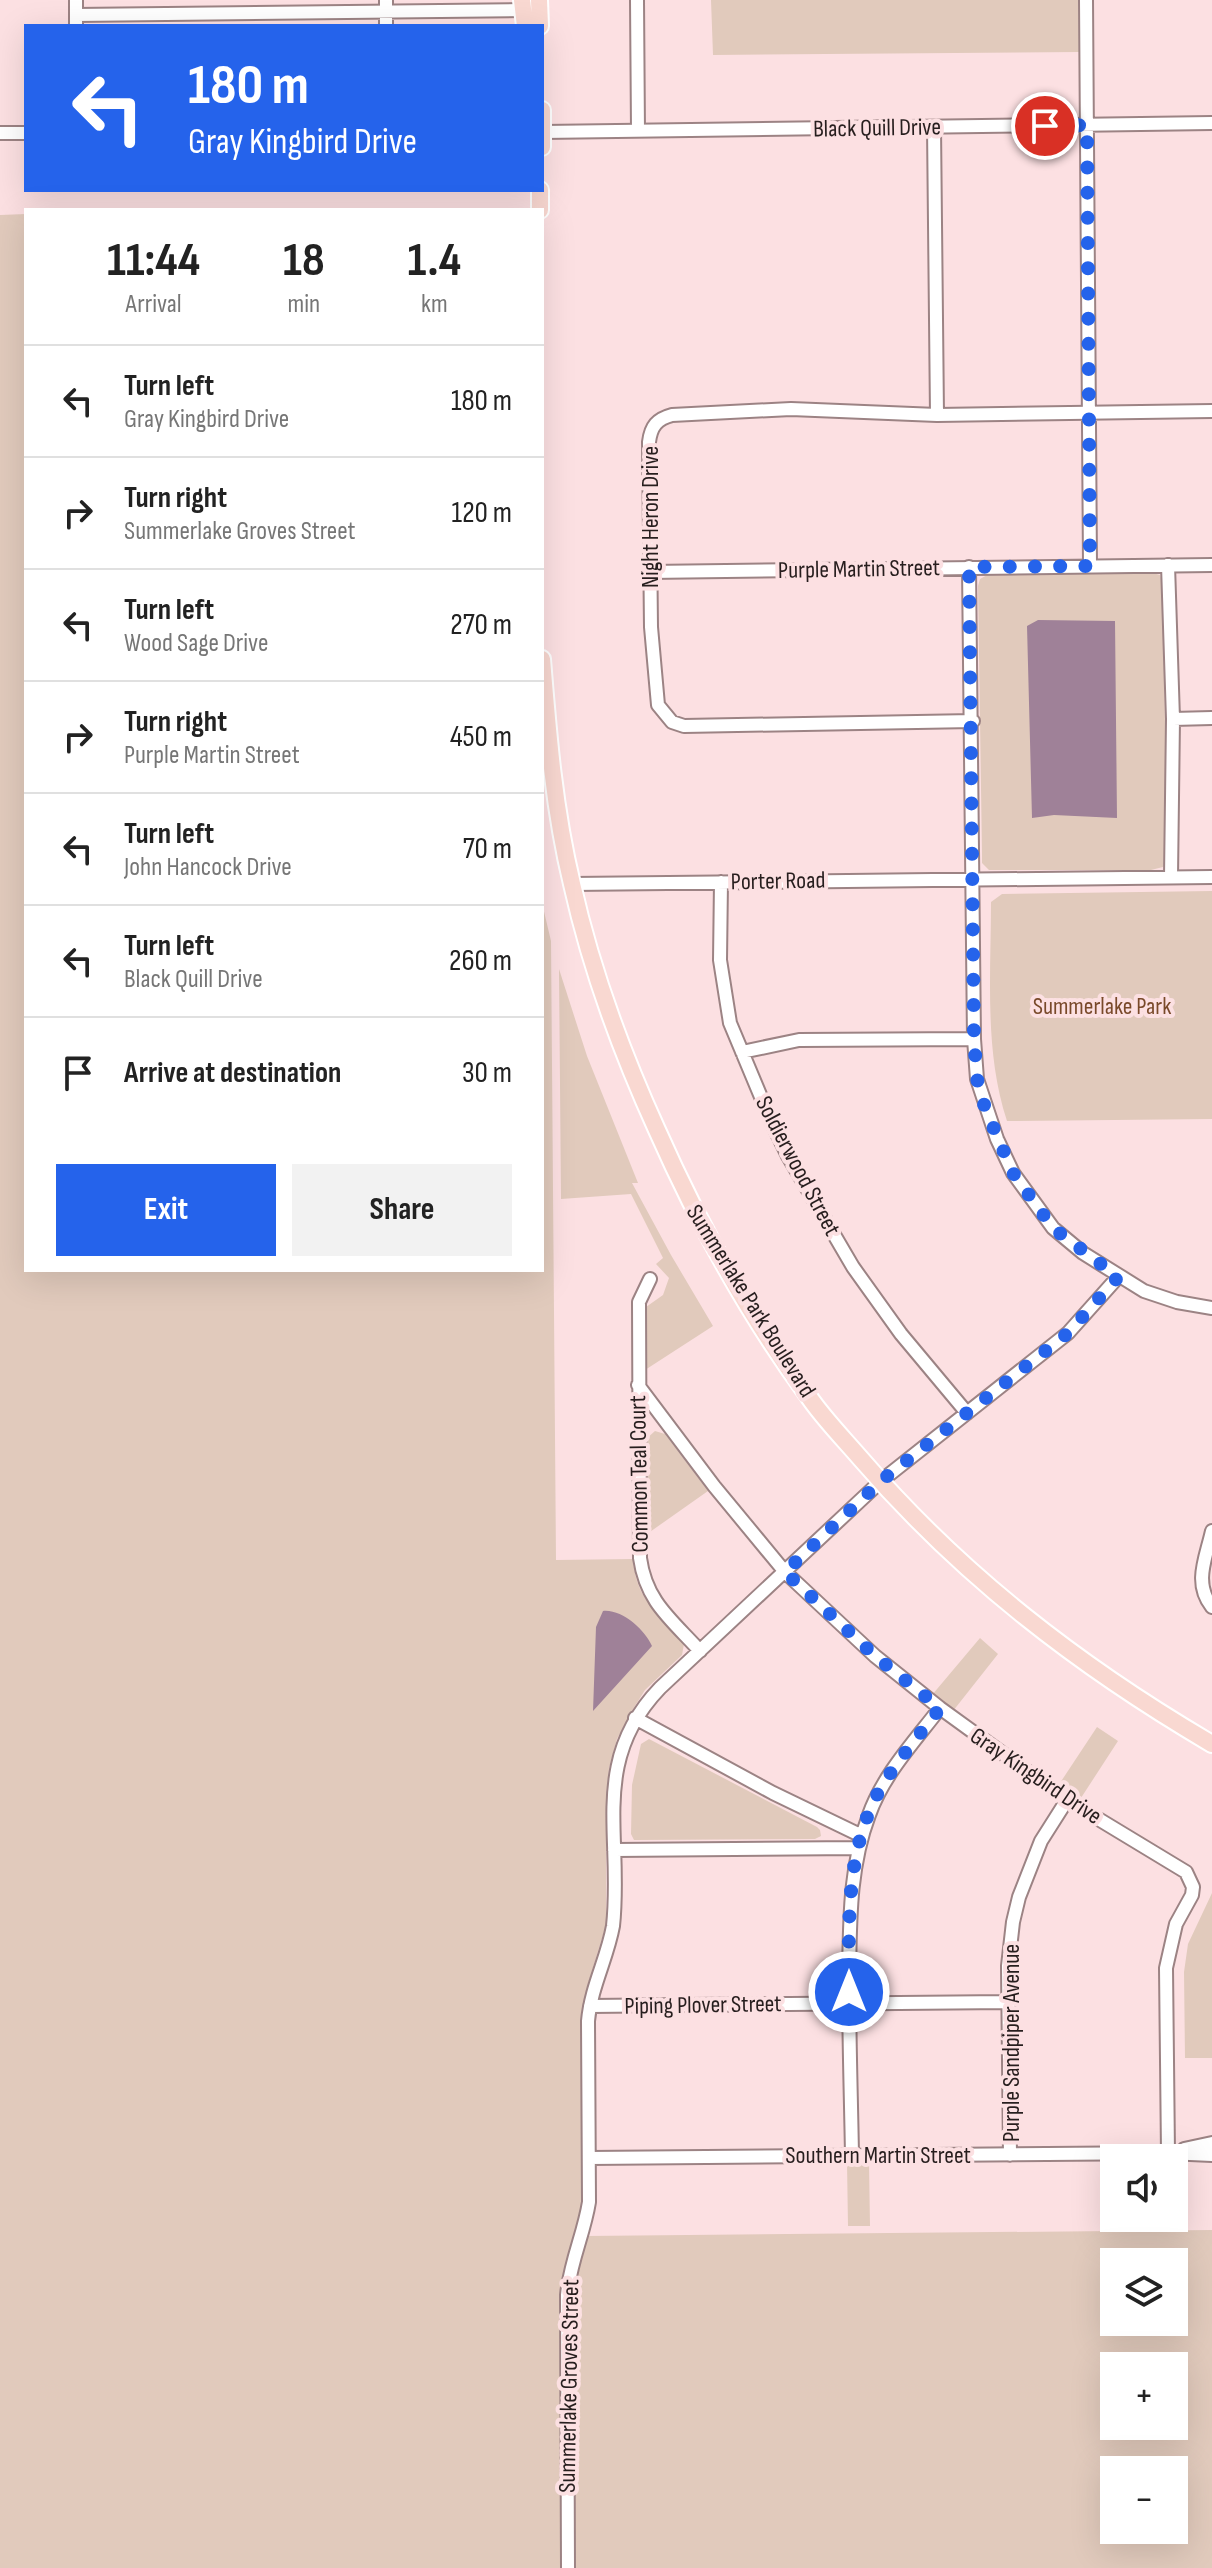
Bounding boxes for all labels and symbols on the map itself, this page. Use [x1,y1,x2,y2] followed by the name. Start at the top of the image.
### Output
[1011,92,1079,160] pin
[813,112,941,144] street label: Black Quill Drive
[636,446,665,588] street label: Night Heron Drive
[778,553,940,585] street label: Purple Martin Street
[730,866,826,896] street label: Porter Road
[1033,992,1171,1021] park label: Summerlake Park
[749,1091,847,1241] street label: Soldierwood Street
[680,1199,822,1403] street label: Summerlake Park Boulevard
[623,1395,655,1553] street label: Common Teal Court
[965,1721,1107,1831] street label: Gray Kingbird Drive
[997,1944,1026,2142] street label: Purple Sandpiper Avenue
[807,1950,891,2034] position arrow
[624,1989,782,2021] street label: Piping Plover Street
[785,2141,971,2170] street label: Southern Martin Street
[553,2279,585,2493] street label: Summerlake Groves Street

